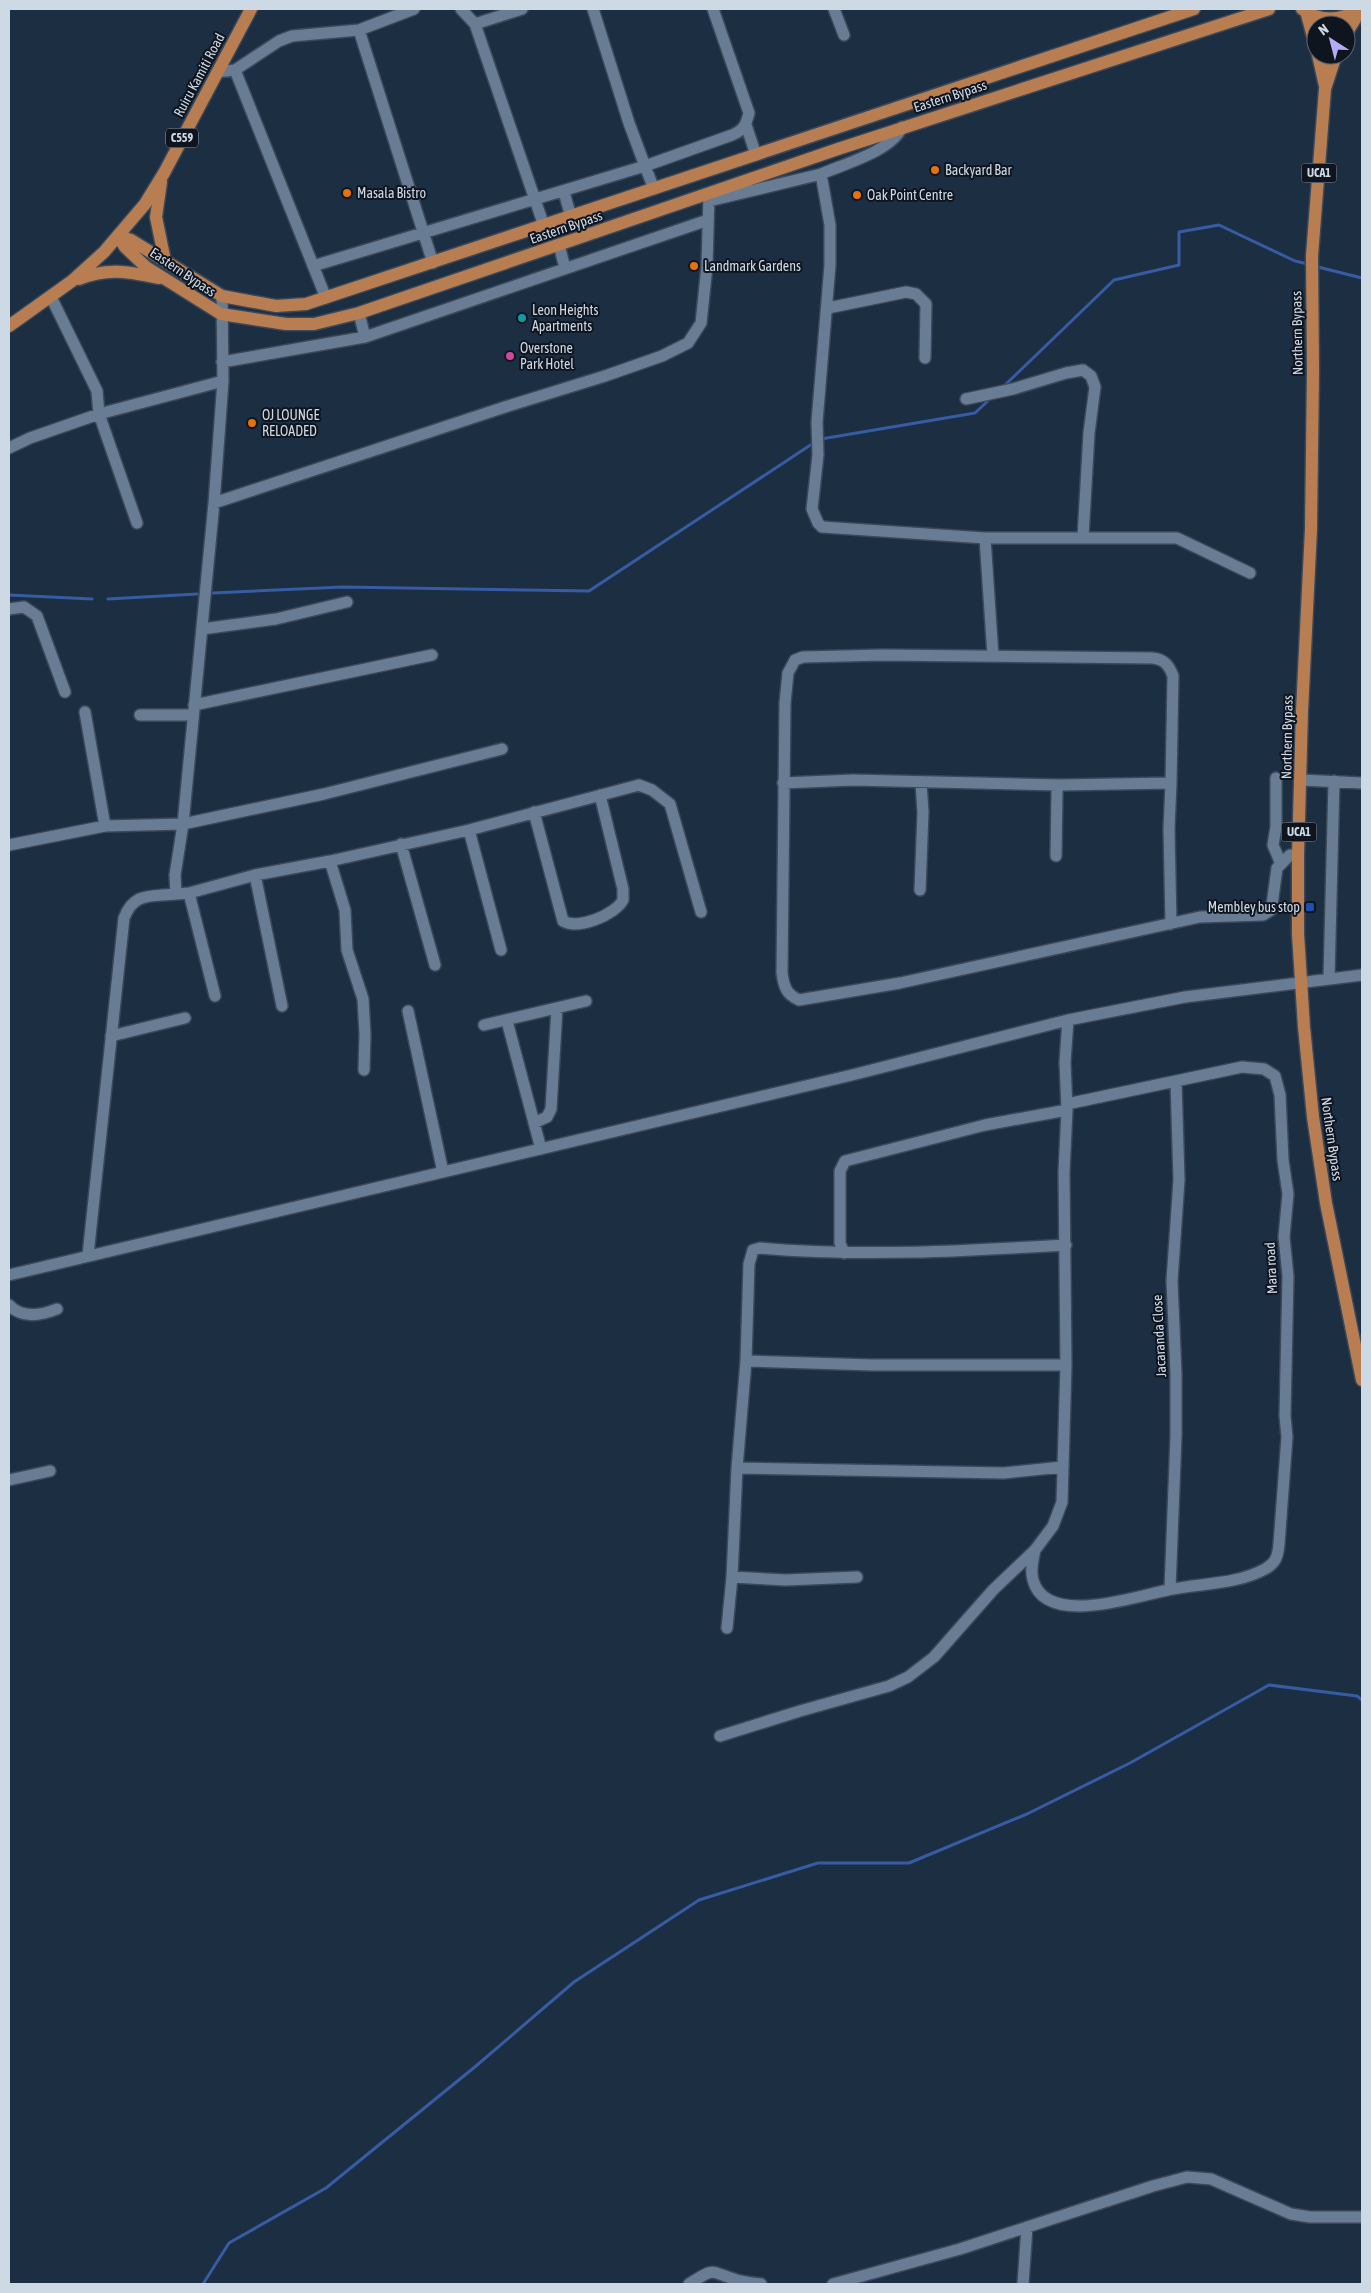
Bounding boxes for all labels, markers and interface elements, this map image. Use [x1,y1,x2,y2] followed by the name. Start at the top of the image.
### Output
[1306,15,1356,65] north arrow
[1315,21,1331,38] text: N
[170,31,228,119] street label: Ruiru Kamiti Road
[911,77,989,115] street label: Eastern Bypass
[166,128,198,148] road number: C559
[945,162,1012,178] place label: Backyard Bar
[929,164,941,176] marker: Backyard Bar
[1302,164,1336,182] road number: UCA1
[357,185,426,201] place label: Masala Bistro
[341,187,353,199] marker: Masala Bistro
[867,187,953,203] place label: Oak Point Centre
[851,189,863,201] marker: Oak Point Centre
[527,207,605,247] street label: Eastern Bypass
[147,244,219,300] street label: Eastern Bypass
[704,258,801,274] place label: Landmark Gardens
[688,260,700,272] marker: Landmark Gardens
[1288,291,1306,375] street label: Northern Bypass
[532,302,599,334] place label: Leon Heights Apartments
[516,312,528,324] marker: Leon Heights Apartments
[520,340,574,372] place label: Overstone Park Hotel
[504,350,516,362] marker: Overstone Park Hotel
[262,407,319,439] place label: OJ LOUNGE RELOADED
[246,417,258,429] marker: OJ LOUNGE RELOADED
[1278,695,1296,779] street label: Northern Bypass
[1282,822,1316,842] road number: UCA1
[1208,899,1300,915] place label: Membley bus stop
[1304,901,1316,913] marker: Membley bus stop
[1318,1096,1346,1182] street label: Northern Bypass
[1262,1242,1280,1294] street label: Mara road
[1149,1294,1169,1378] street label: Jacaranda Close

